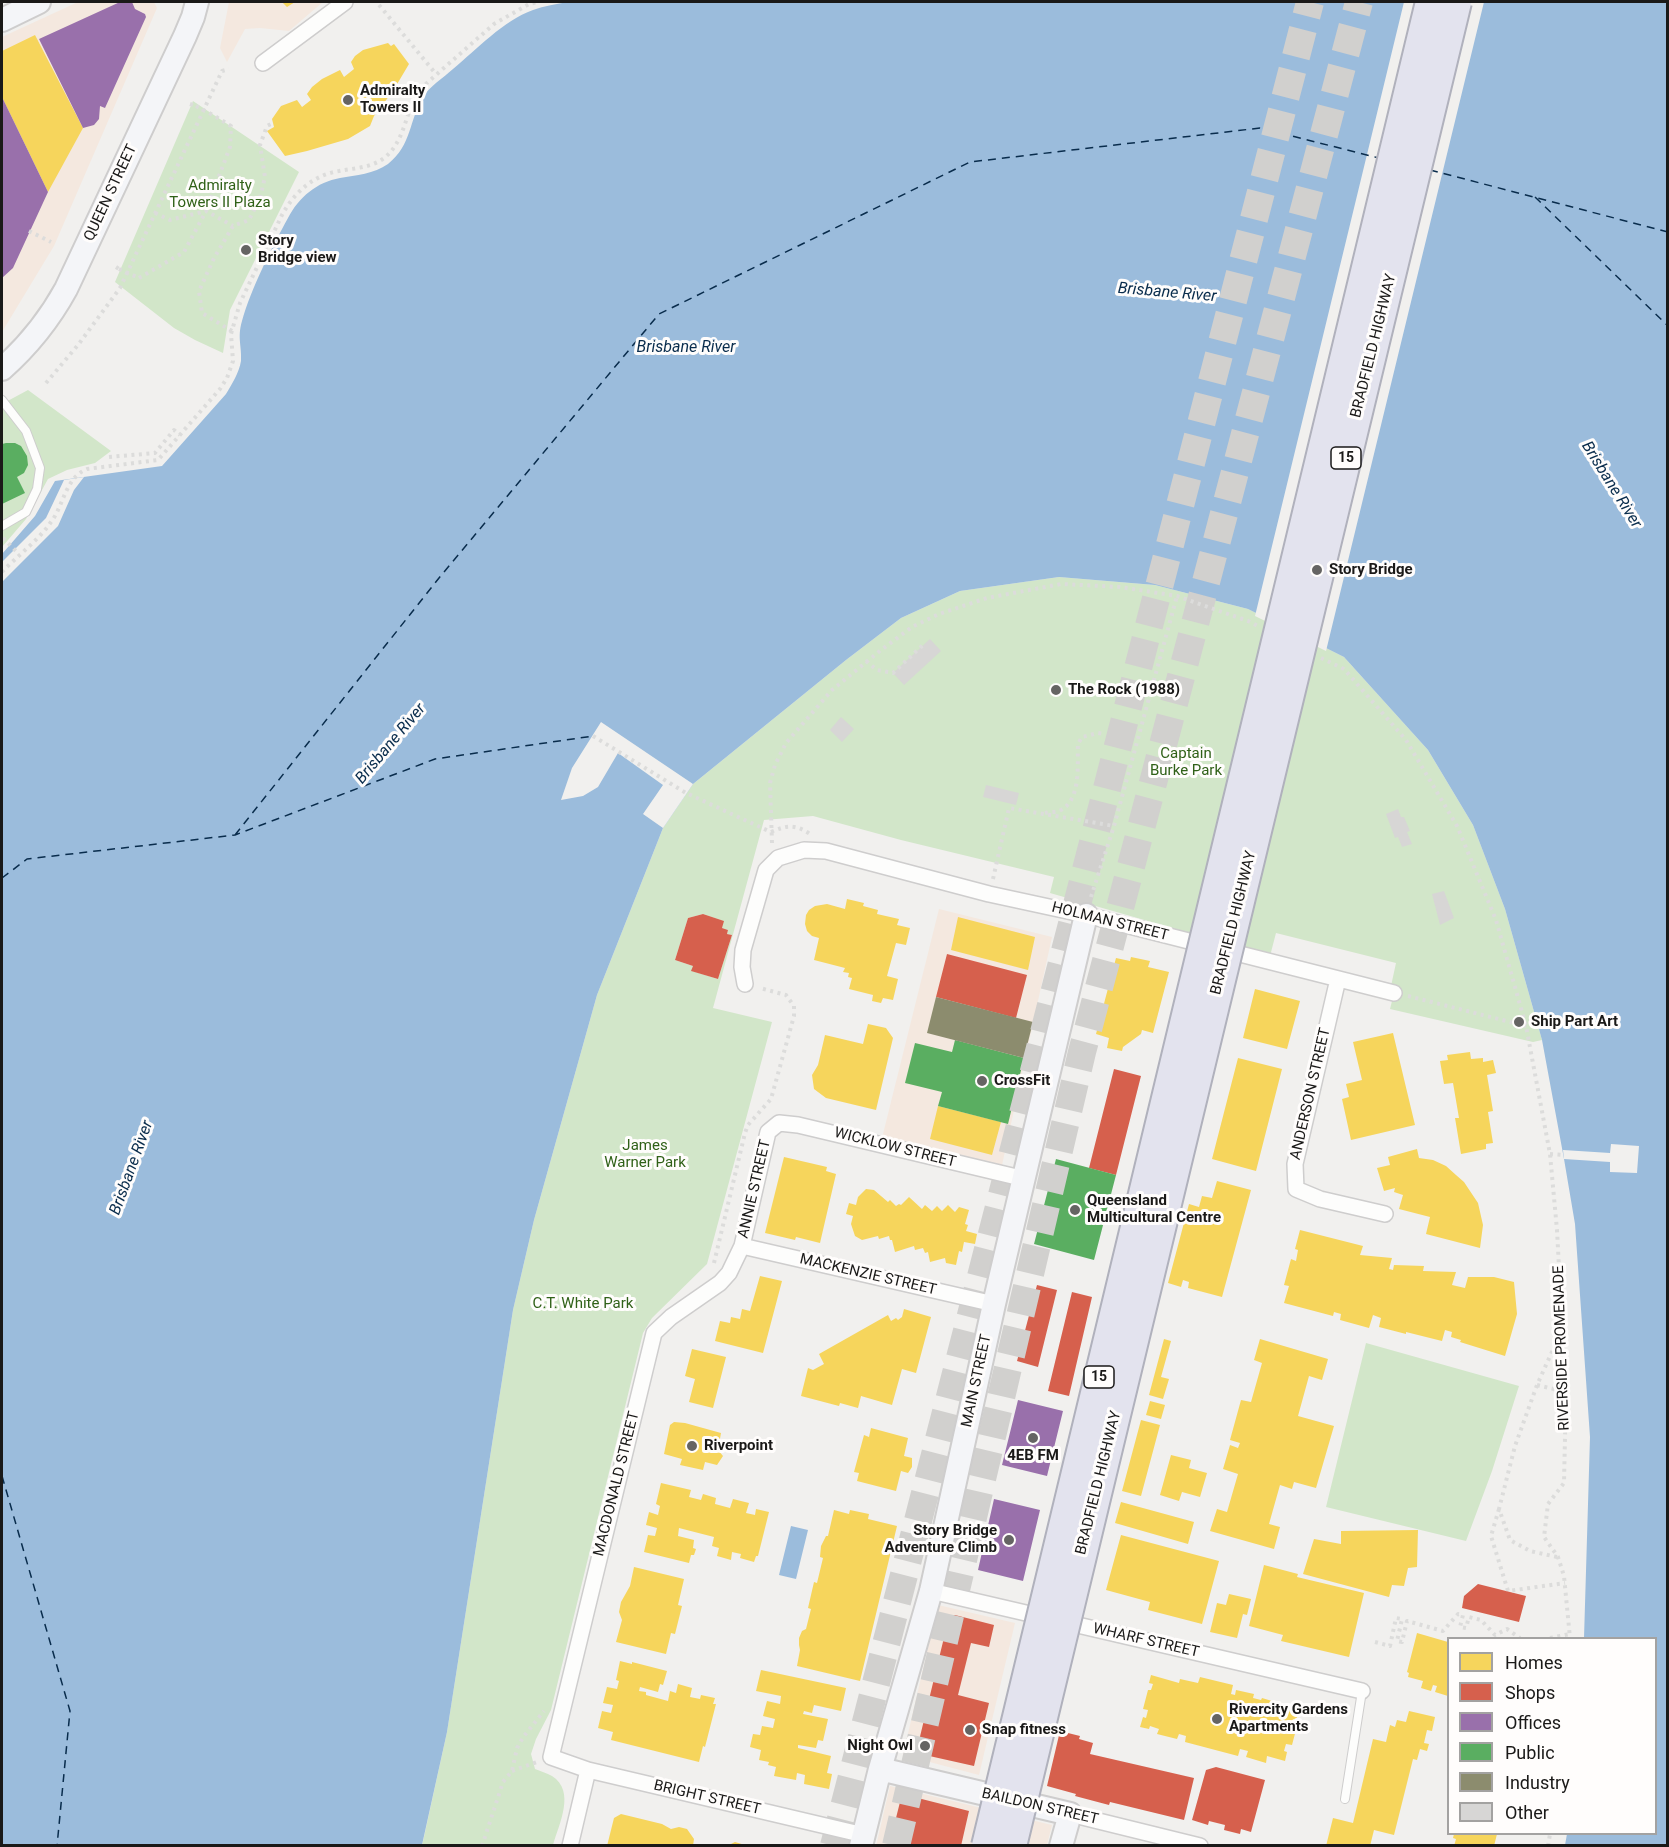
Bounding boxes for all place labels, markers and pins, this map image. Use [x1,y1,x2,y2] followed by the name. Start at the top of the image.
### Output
[360,82,425,117] place label: Admiralty Towers II
[341,93,355,107] marker: Admiralty Towers II
[258,232,337,267] place label: Story Bridge view
[239,243,253,257] marker: Story Bridge view
[1329,561,1413,579] place label: Story Bridge
[1310,563,1324,577] marker: Story Bridge
[1068,681,1180,699] place label: The Rock (1988)
[1049,683,1063,697] marker: The Rock (1988)
[1531,1013,1618,1031] place label: Ship Part Art
[1512,1015,1526,1029] marker: Ship Part Art
[994,1072,1050,1090] place label: CrossFit
[975,1074,989,1088] marker: CrossFit
[1087,1192,1221,1227] place label: Queensland Multicultural Centre
[1068,1203,1082,1217] marker: Queensland Multicultural Centre
[1026,1431,1040,1445] marker: 4EB FM
[704,1437,773,1455] place label: Riverpoint
[685,1439,699,1453] marker: Riverpoint
[1007,1447,1059,1465] place label: 4EB FM
[885,1522,997,1557] place label: Story Bridge Adventure Climb
[1002,1533,1016,1547] marker: Story Bridge Adventure Climb
[1229,1701,1348,1736] place label: Rivercity Gardens Apartments
[1210,1712,1224,1726] marker: Rivercity Gardens Apartments
[982,1721,1066,1739] place label: Snap fitness
[963,1723,977,1737] marker: Snap fitness
[847,1737,913,1755] place label: Night Owl
[918,1739,932,1753] marker: Night Owl

